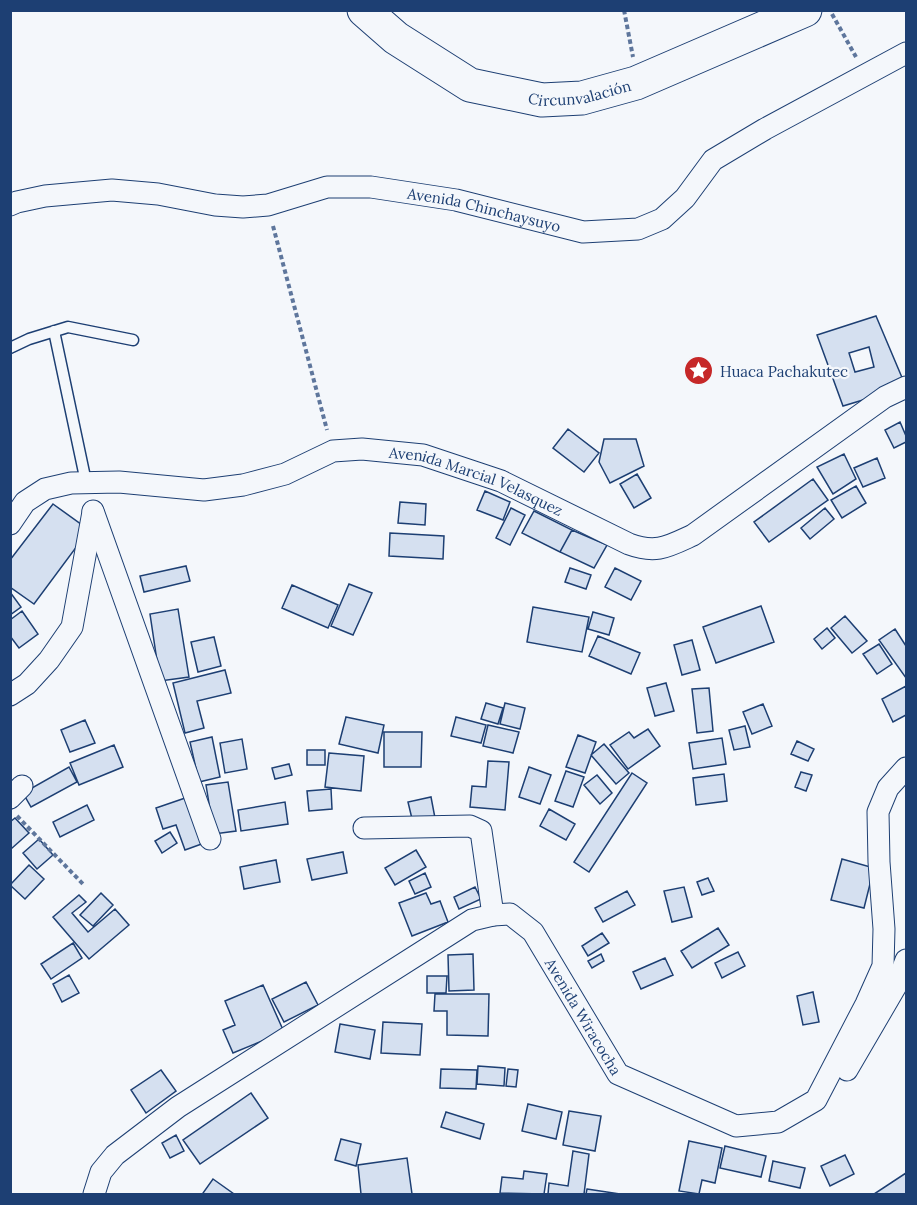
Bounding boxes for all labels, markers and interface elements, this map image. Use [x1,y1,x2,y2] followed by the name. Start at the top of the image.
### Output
[527,75,633,109] street label: Circunvalación
[405,183,563,236] street label: Avenida Chinchaysuyo
[683,355,715,387] place icon: Huaca Pachakutec
[720,362,848,381] place label: Huaca Pachakutec
[387,442,566,520] street label: Avenida Marcial Velasquez
[541,954,626,1079] street label: Avenida Wiracocha

